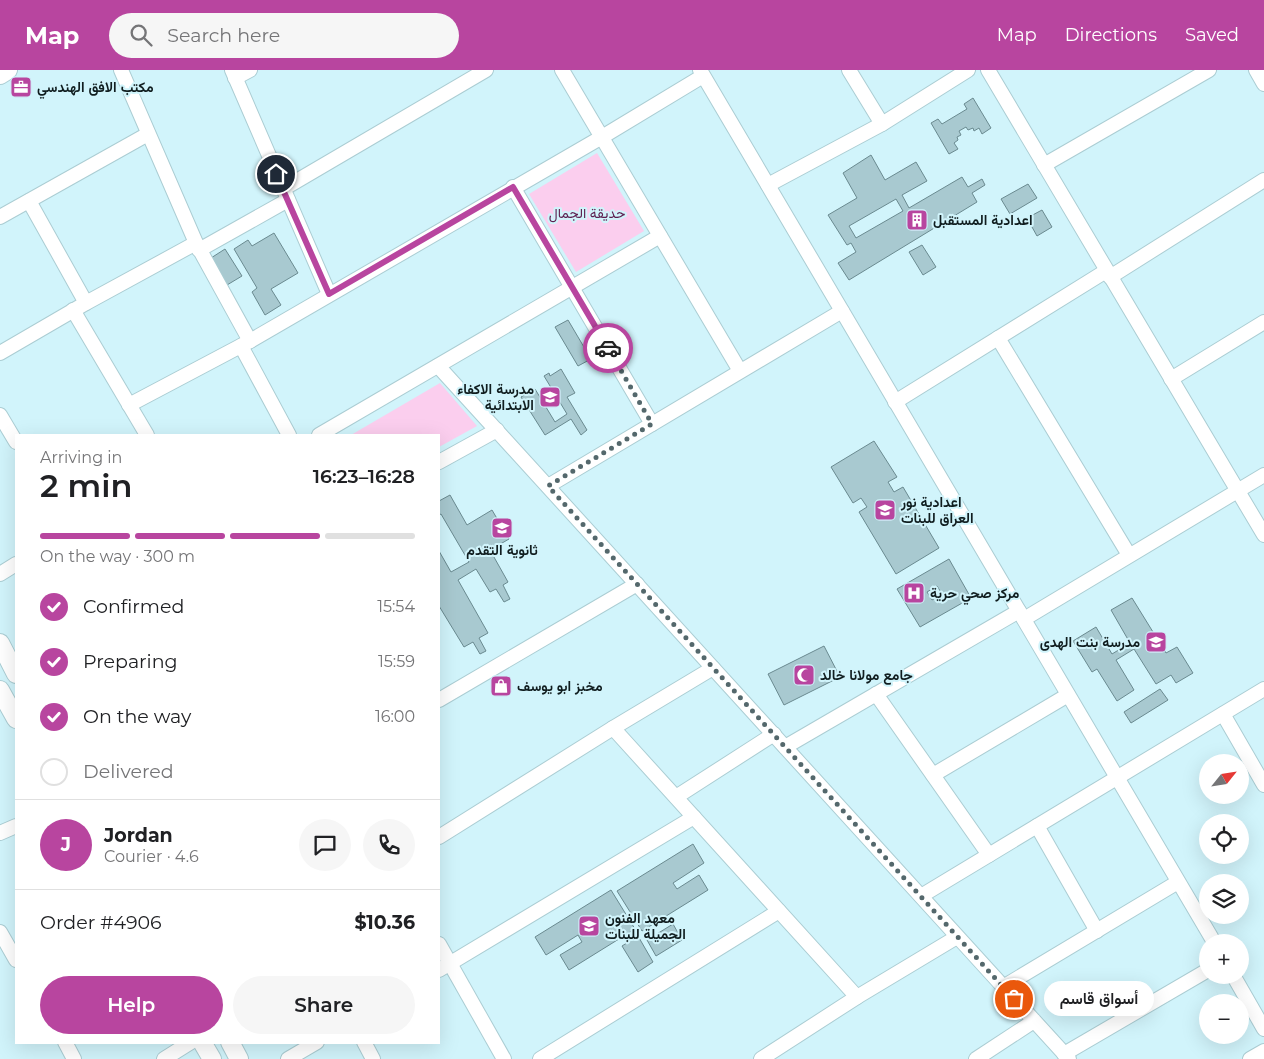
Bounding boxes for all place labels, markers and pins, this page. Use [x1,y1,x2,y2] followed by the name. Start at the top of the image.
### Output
[9,75,33,99] office icon: مكتب الافق الهندسي
[37,78,154,99] place label: مكتب الافق الهندسي
[255,153,297,195] pin
[905,208,929,232] building icon: اعدادية المستقبل
[933,211,1033,229] place label: اعدادية المستقبل
[457,380,534,414] place label: مدرسة الاكفاء الابتدائية
[538,385,562,409] school or university icon: مدرسة الاكفاء الابتدائية
[900,493,974,527] place label: اعدادية نور العراق للبنات
[873,498,897,522] school or university icon: اعدادية نور العراق للبنات
[490,516,514,540] school or university icon: ثانوية التقدم
[466,541,538,559] place label: ثانوية التقدم
[902,581,926,605] hospital icon: مركز صحي حرية
[930,584,1020,605] place label: مركز صحي حرية
[1144,630,1168,654] school or university icon: مدرسة بنت الهدی
[1040,633,1140,651] place label: مدرسة بنت الهدی
[792,663,816,687] mosque icon: جامع مولانا خالد
[820,666,913,685] place label: جامع مولانا خالد
[489,674,513,698] shop icon: مخبز ابو يوسف
[517,677,603,695] place label: مخبز ابو يوسف
[605,909,686,943] place label: معهد الفنون الجميلة للبنات
[577,914,601,938] school or university icon: معهد الفنون الجميلة للبنات
[993,978,1035,1020] pin
[1044,982,1154,1016] callout: أسواق قاسم

